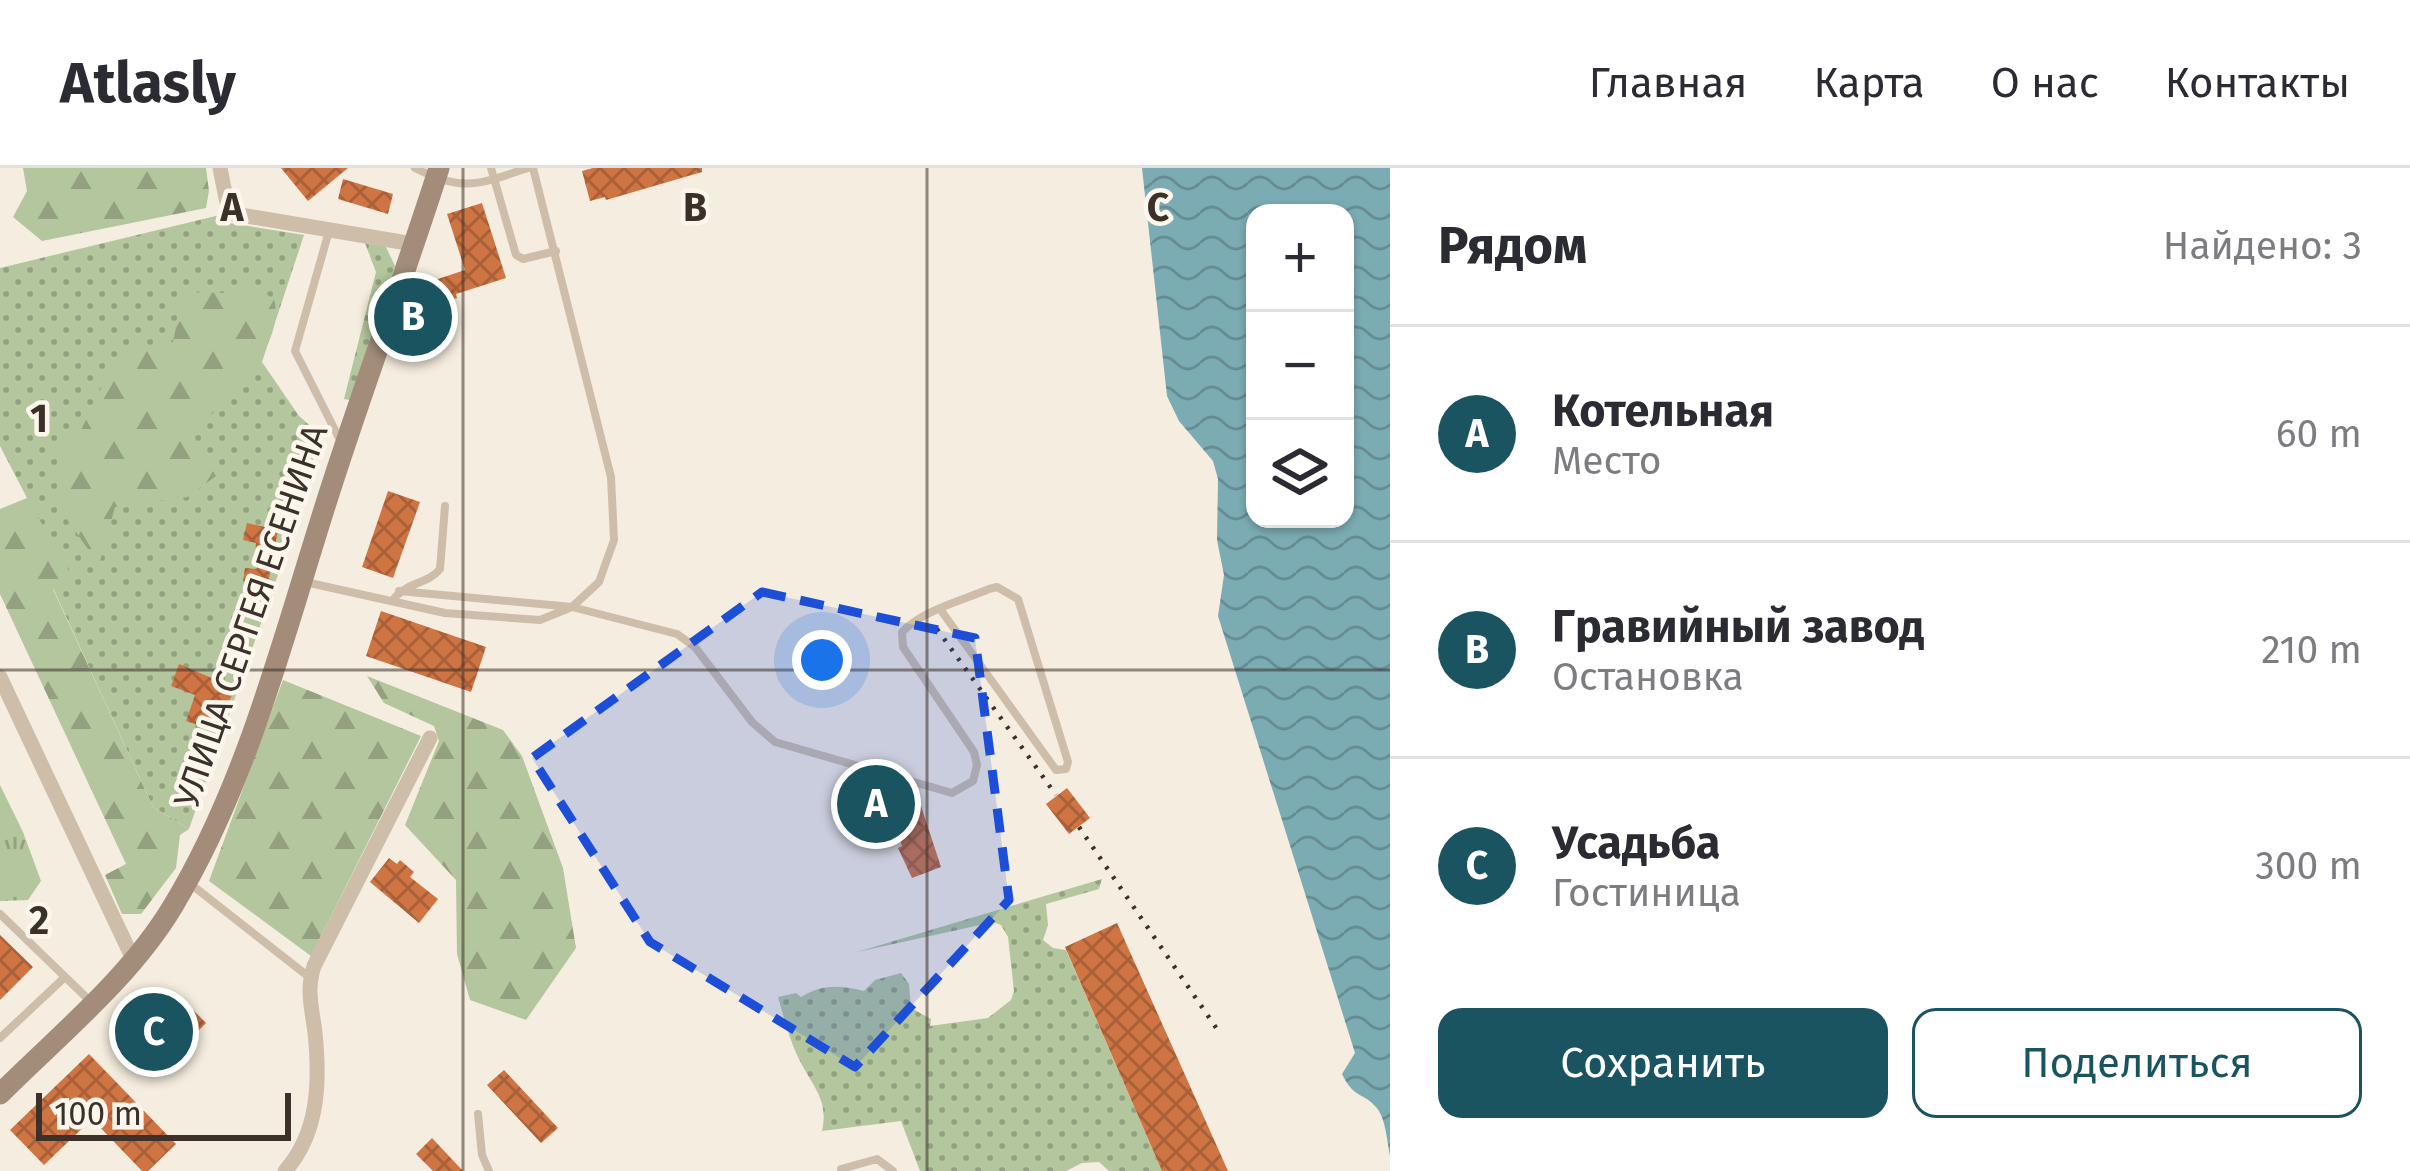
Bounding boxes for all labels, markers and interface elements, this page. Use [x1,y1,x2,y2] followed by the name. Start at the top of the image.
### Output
[60,49,236,117] text: Atlasly
[1589,58,1747,108] text: Главная
[1813,58,1925,108] text: Карта
[1991,58,2099,108] text: О нас
[2165,58,2350,108] text: Контакты
[219,185,244,231] text: A
[683,185,707,231] text: B
[1147,185,1170,231] text: C
[1246,204,1354,528] map controls
[1246,204,1354,312] button: +
[1438,215,1587,277] text: Рядом
[2163,223,2362,269] text: Найдено: 3
[374,272,452,362] pin: B
[1246,312,1354,420] button: −
[1552,384,1774,438] text: Котельная
[30,396,48,442] text: 1
[1465,411,1489,457] text: A
[2276,411,2362,457] text: 60 m
[165,418,337,814] street label: УЛИЦА СЕРГЕЯ ЕСЕНИНА
[1246,420,1354,528] button: layers
[1552,438,1662,484] text: Место
[1552,600,1924,654] text: Гравийный завод
[1465,627,1489,673] text: B
[2261,627,2362,673] text: 210 m
[792,630,852,690] your location
[1552,654,1744,700] text: Остановка
[837,759,915,849] pin: A
[1552,816,1720,870] text: Усадьба
[1466,843,1488,889] text: C
[2255,843,2362,889] text: 300 m
[1552,870,1741,916] text: Гостиница
[29,898,49,944] text: 2
[115,987,193,1077] pin: C
[1438,1008,1888,1118] button: Сохранить
[1912,1008,2362,1118] button: Поделиться
[36,1087,291,1140] scale bar
[54,1094,142,1134] text: 100 m

